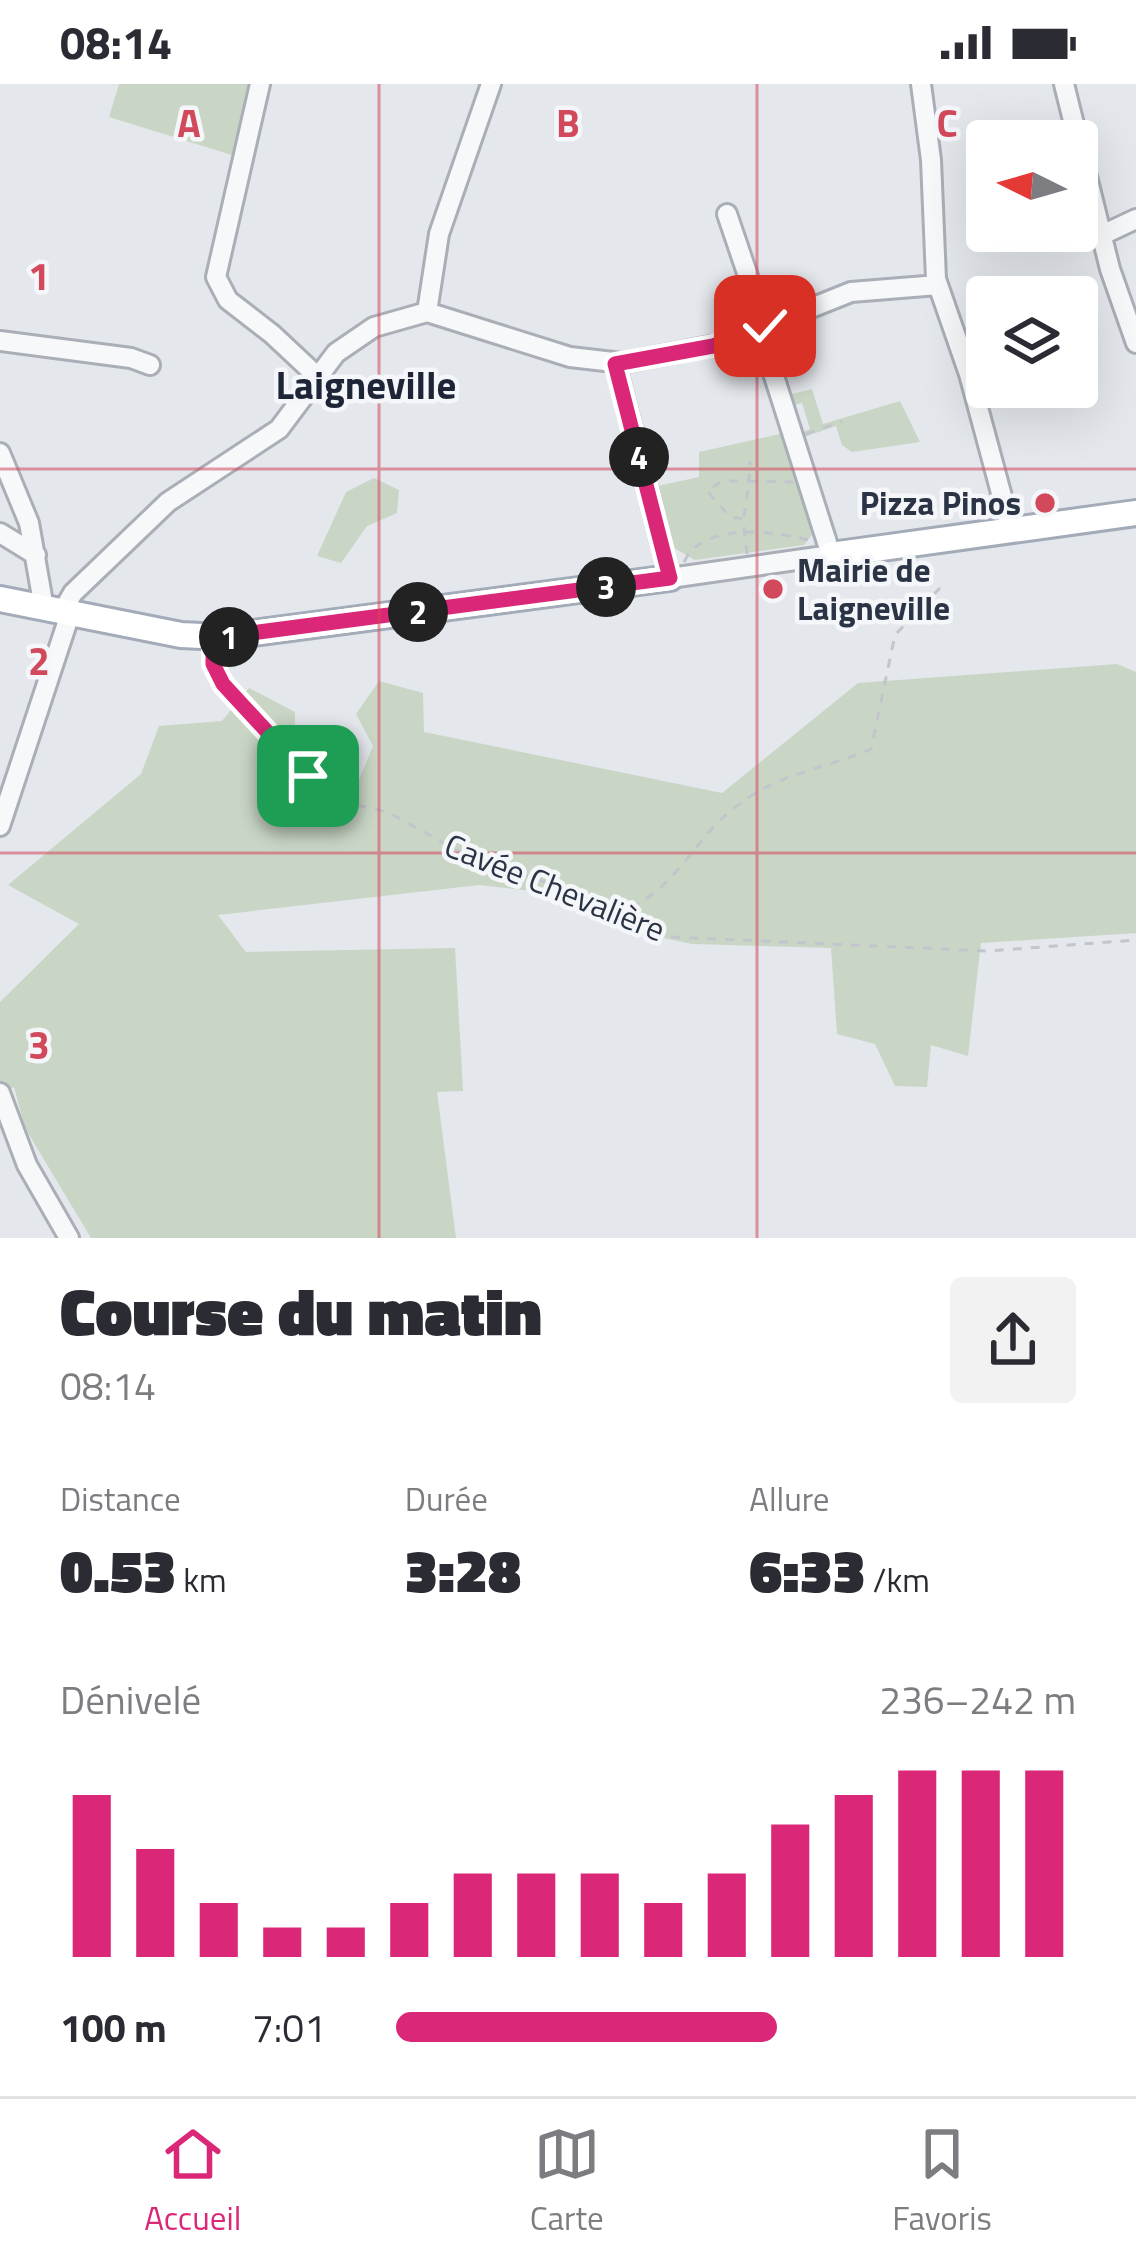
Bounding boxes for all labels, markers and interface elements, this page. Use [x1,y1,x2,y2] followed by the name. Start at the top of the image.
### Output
[60,8,172,76] text: 08:14
[177,93,201,152] text: A
[556,93,580,152] text: B
[936,93,958,152] text: C
[966,120,1098,252] north arrow
[966,120,1098,408] map controls
[28,246,50,305] text: 1
[714,275,816,377] pin
[966,276,1098,408] button: layers
[732,293,798,359] icon: check
[276,355,456,414] district label: Laigneville
[609,427,669,487] pin: 4
[630,432,648,482] text: 4
[860,478,1021,528] place label: Pizza Pinos
[1032,490,1058,516] marker: Pizza Pinos
[797,545,950,633] place label: Mairie de Laigneville
[576,557,636,617] pin: 3
[597,562,615,612] text: 3
[760,576,786,602] marker: Mairie de Laigneville
[388,582,448,642] pin: 2
[409,587,427,637] text: 2
[199,607,259,667] pin: 1
[220,612,238,662] text: 1
[28,631,50,690] text: 2
[257,725,359,827] pin
[275,743,341,809] icon: arrive
[437,820,673,954] street label: Cavée Chevalière
[28,1015,50,1074] text: 3
[60,1260,542,1361] text: Course du matin
[950,1277,1076,1403] button: share
[60,1356,156,1415] text: 08:14
[60,1474,181,1524] text: Distance
[405,1474,488,1524] text: Durée
[749,1474,830,1524] text: Allure
[60,1524,176,1615] text: 0.53
[405,1524,521,1615] text: 3:28
[749,1524,866,1615] text: 6:33
[176,1555,227,1605] text: km
[866,1555,930,1605] text: /km
[60,1670,201,1729] text: Dénivelé
[879,1670,1076,1729] text: 236–242 m
[60,1998,167,2057] text: 100 m
[252,1998,326,2057] text: 7:01
[144,2121,241,2243] tab: Accueil
[530,2121,604,2243] tab: Carte
[892,2121,992,2243] tab: Favoris

